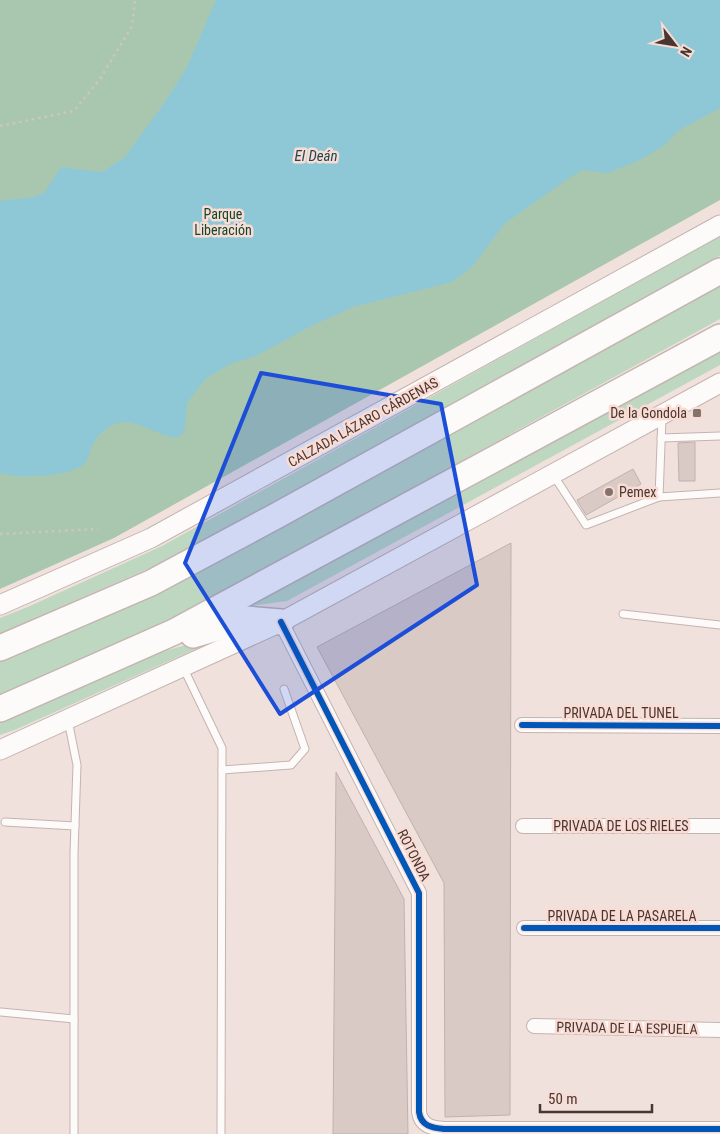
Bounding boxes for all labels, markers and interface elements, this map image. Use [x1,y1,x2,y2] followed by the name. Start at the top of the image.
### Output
[650,20,700,70] north arrow
[677,44,695,59] text: N
[294,147,338,165] water label: El Deán
[194,206,252,238] park label: Parque Liberación
[285,373,441,470] street label: CALZADA LÁZARO CÁRDENAS
[610,405,687,421] place label: De la Gondola
[691,407,703,419] marker: De la Gondola
[619,484,656,500] place label: Pemex
[603,486,615,498] marker: Pemex
[563,705,679,721] street label: PRIVADA DEL TUNEL
[553,818,689,834] street label: PRIVADA DE LOS RIELES
[394,827,434,883] street label: ROTONDA
[548,908,696,924] street label: PRIVADA DE LA PASARELA
[556,1019,698,1037] street label: PRIVADA DE LA ESPUELA
[540,1082,652,1114] scale bar
[548,1090,578,1108] text: 50 m

